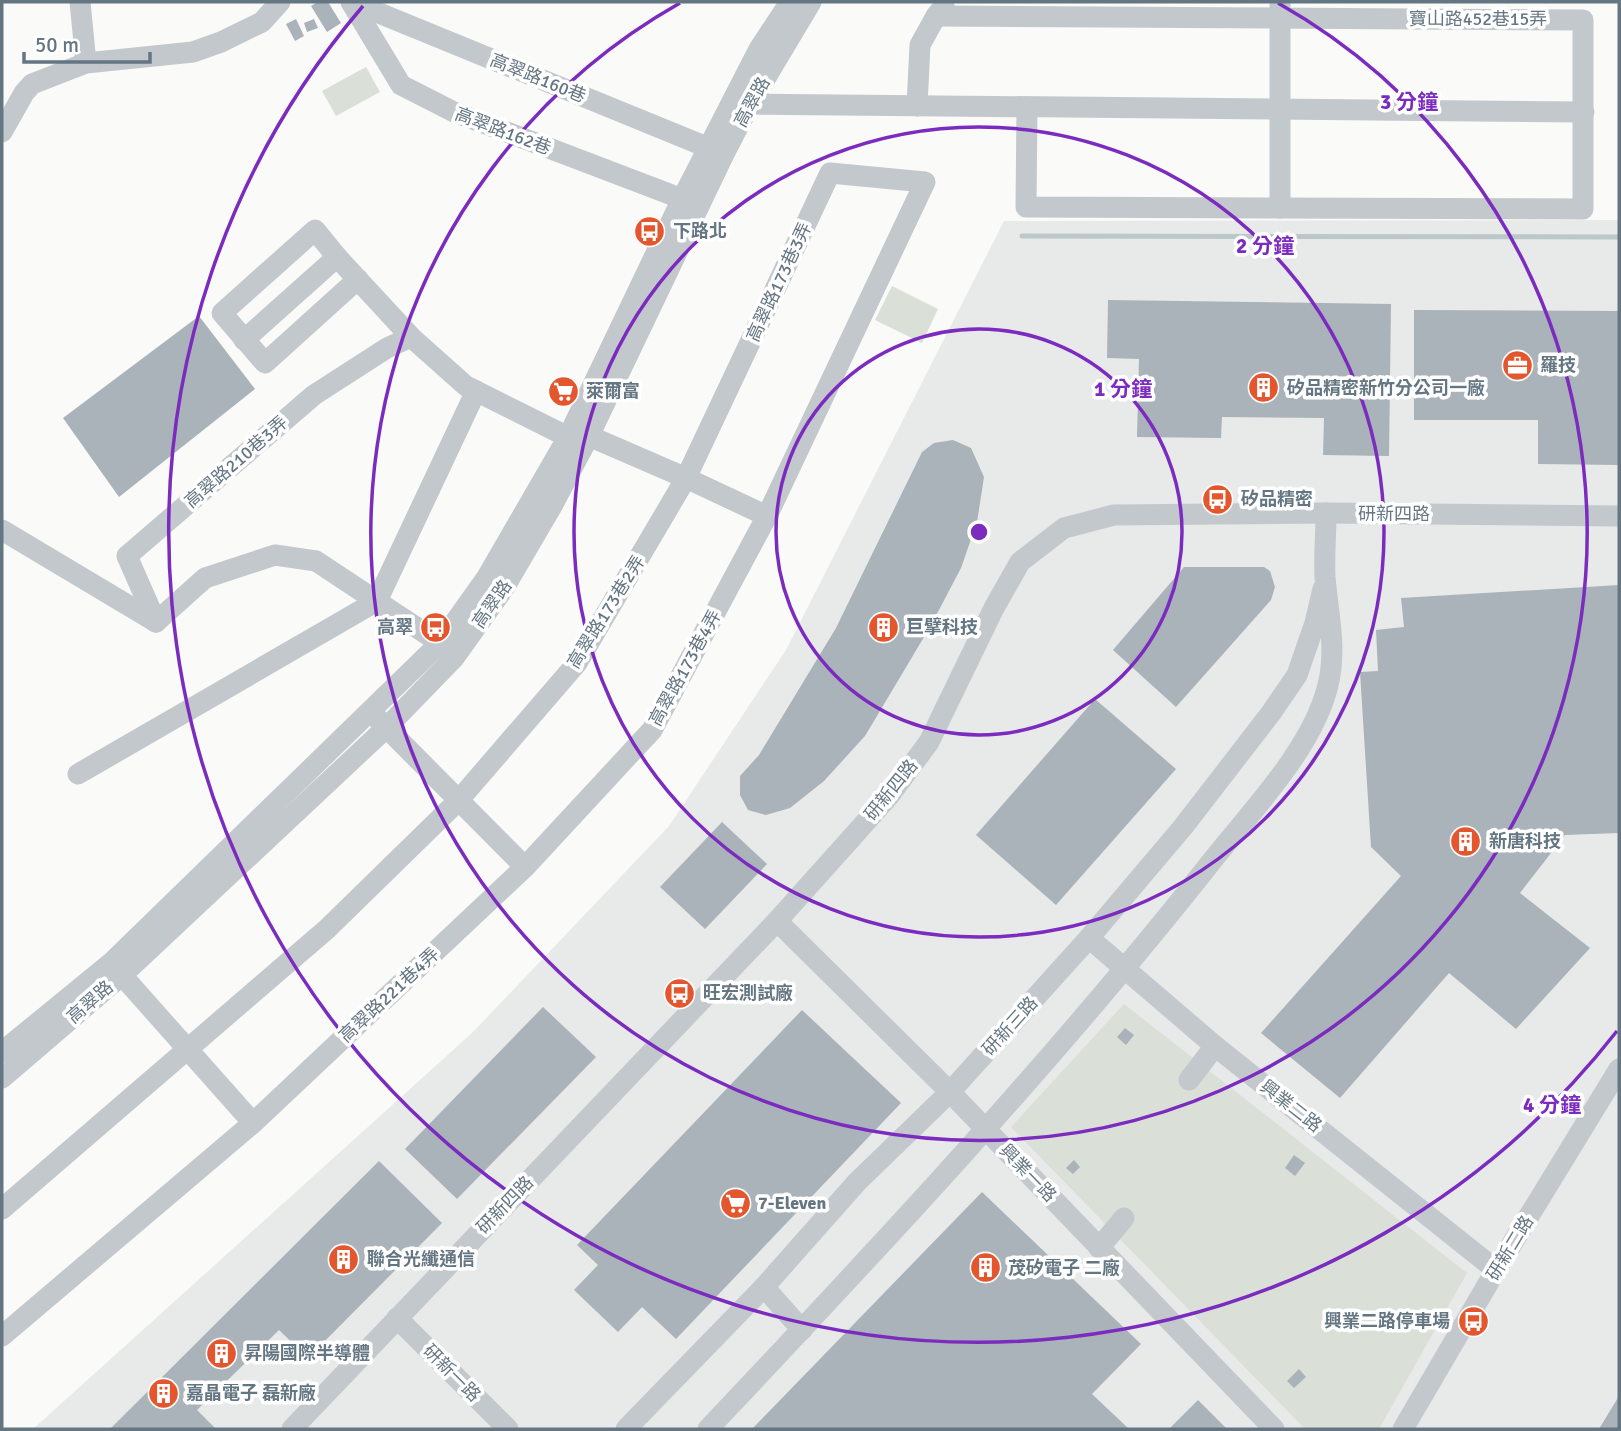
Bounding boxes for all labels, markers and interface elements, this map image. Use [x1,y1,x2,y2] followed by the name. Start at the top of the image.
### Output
[1409,8,1547,30] street label: 寶山路452巷15弄
[24,21,150,65] scale bar
[35,32,79,58] text: 50 m
[487,49,589,107] street label: 高翠路160巷
[729,73,775,131] street label: 高翠路
[1380,89,1438,115] text: 3 分鐘
[452,103,554,159] street label: 高翠路162巷
[633,214,667,248] bus stop icon: 下路北
[742,219,816,345] street label: 高翠路173巷3弄
[673,220,727,242] place label: 下路北
[1236,233,1294,259] text: 2 分鐘
[1500,348,1534,382] office icon: 羅技
[1540,354,1576,376] place label: 羅技
[1247,371,1281,405] building icon: 矽品精密新竹分公司一廠
[546,374,580,408] supermarket icon: 萊爾富
[1094,376,1152,402] text: 1 分鐘
[1286,377,1485,399] place label: 矽品精密新竹分公司一廠
[586,380,640,402] place label: 萊爾富
[180,411,292,513] street label: 高翠路210巷3弄
[1201,482,1235,516] bus stop icon: 矽品精密
[1240,488,1313,510] place label: 矽品精密
[1358,503,1430,525] street label: 研新四路
[967,520,991,544] centre of rings
[563,552,649,672] street label: 高翠路173巷2弄
[468,576,516,632] street label: 高翠路
[644,606,726,730] street label: 高翠路173巷4弄
[419,610,453,644] bus stop icon: 高翠
[866,610,900,644] building icon: 巨擘科技
[377,616,413,638] place label: 高翠
[906,616,978,638] place label: 巨擘科技
[860,755,922,825] street label: 研新四路
[1449,824,1483,858] building icon: 新唐科技
[1489,830,1561,852] place label: 新唐科技
[334,943,444,1047] street label: 高翠路221巷4弄
[62,976,118,1028] street label: 高翠路
[663,976,697,1010] bus stop icon: 旺宏測試廠
[703,982,793,1004] place label: 旺宏測試廠
[978,992,1042,1060] street label: 研新三路
[1256,1075,1326,1137] street label: 興業二路
[1523,1092,1581,1118] text: 4 分鐘
[995,1139,1061,1207] street label: 興業一路
[472,1171,538,1239] street label: 研新四路
[718,1186,752,1220] supermarket icon: 7-Eleven
[758,1192,826,1214] place label: 7-Eleven
[1482,1211,1538,1285] street label: 研新二路
[327,1242,361,1276] building icon: 聯合光纖通信
[367,1248,475,1270] place label: 聯合光纖通信
[968,1251,1002,1285] building icon: 茂矽電子 二廠
[1008,1257,1120,1279] place label: 茂矽電子 二廠
[1456,1304,1490,1338] bus stop icon: 興業二路停車場
[1324,1310,1450,1332] place label: 興業二路停車場
[204,1336,238,1370] building icon: 昇陽國際半導體
[419,1340,485,1406] street label: 研新一路
[244,1342,370,1364] place label: 昇陽國際半導體
[146,1376,180,1410] building icon: 嘉晶電子 磊新廠
[186,1382,316,1404] place label: 嘉晶電子 磊新廠

